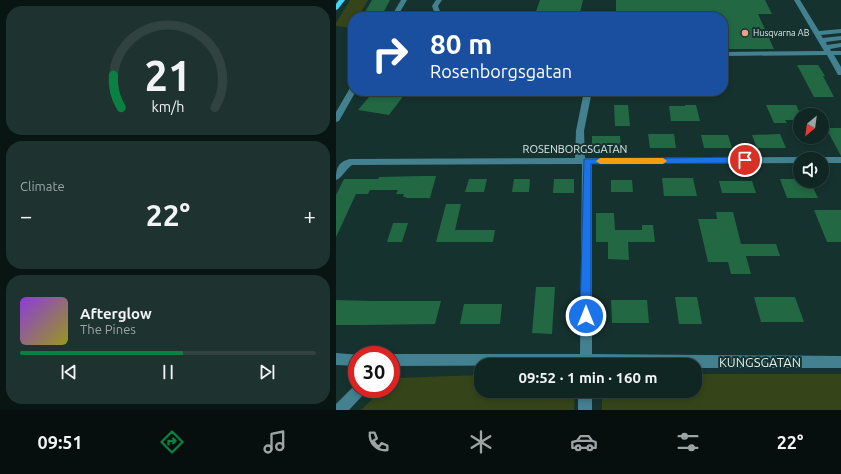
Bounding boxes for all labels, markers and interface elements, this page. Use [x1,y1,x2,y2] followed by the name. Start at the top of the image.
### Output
[364,28,416,80] icon: right
[430,28,492,59] text: 80 m
[740,28,750,38] marker: Husqvarna AB
[753,28,810,38] place label: Husqvarna AB
[145,52,191,99] text: 21
[430,61,572,81] text: Rosenborgsgatan
[152,99,184,115] text: km/h
[793,108,829,144] north arrow
[793,108,829,188] map controls
[523,143,627,155] street label: ROSENBORGSGATAN
[728,143,762,177] pin
[734,149,756,171] icon: arrive
[793,152,829,188] button: sound
[20,179,65,193] text: Climate
[146,198,190,232] text: 22°
[20,203,32,228] text: −
[304,203,316,228] text: +
[565,295,607,337] position arrow
[80,305,152,322] text: Afterglow
[80,322,136,336] text: The Pines
[348,346,400,398] speed limit sign: 30
[719,355,801,369] street label: KUNGSGATAN
[58,361,80,383] icon: previous
[157,361,179,383] icon: pause
[256,361,278,383] icon: next
[519,369,657,386] text: 09:52 · 1 min · 160 m
[158,428,186,456] icon: directions
[261,428,289,456] icon: music
[364,428,392,456] icon: phone
[467,428,495,456] icon: climate
[570,428,598,456] icon: car
[674,428,702,456] icon: filters
[38,432,83,452] text: 09:51
[777,432,803,452] text: 22°

